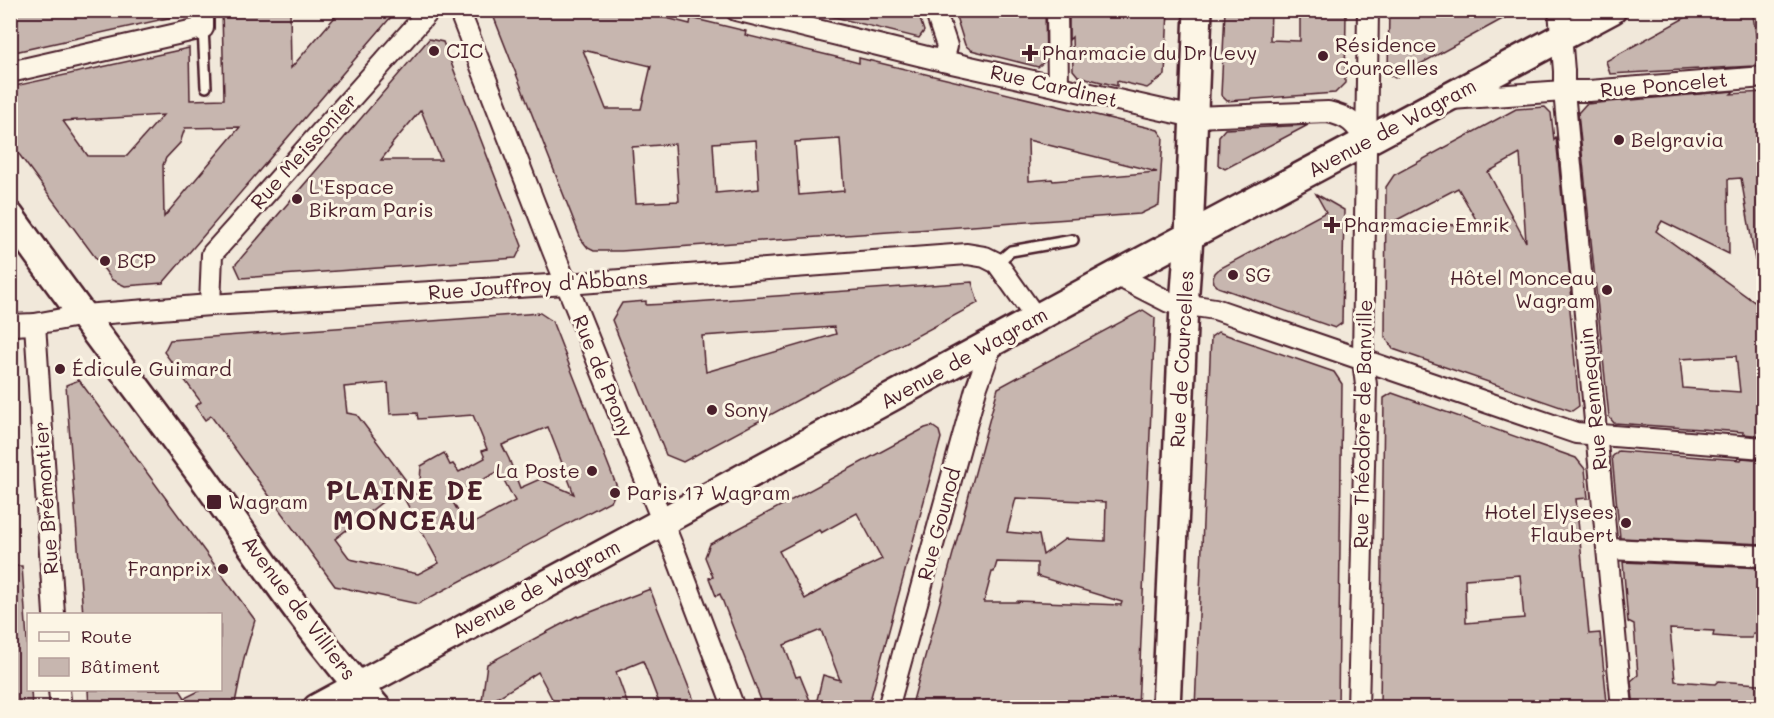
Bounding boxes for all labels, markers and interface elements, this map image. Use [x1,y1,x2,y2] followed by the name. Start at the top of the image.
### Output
[1335,31,1438,80] place label: Résidence Courcelles
[446,37,483,63] place label: CIC
[1042,39,1257,65] place label: Pharmacie du Dr Levy
[427,44,441,58] marker: CIC
[1023,46,1037,60] marker: Pharmacie du Dr Levy
[1316,49,1330,63] marker: Résidence Courcelles
[988,58,1121,112] street label: Rue Cardinet
[1599,65,1729,103] street label: Rue Poncelet
[1303,72,1480,183] street label: Avenue de Wagram
[244,87,362,214] street label: Rue Meissonier
[1631,126,1724,152] place label: Belgravia
[1612,133,1626,147] marker: Belgravia
[309,173,434,222] place label: L'Espace Bikram Paris
[290,192,304,206] marker: L'Espace Bikram Paris
[1344,211,1509,237] place label: Pharmacie Emrik
[1325,218,1339,232] marker: Pharmacie Emrik
[117,247,156,273] place label: BCP
[98,254,112,268] marker: BCP
[1245,261,1271,287] place label: SG
[427,263,649,305] street label: Rue Jouffroy d'Abbans
[1450,264,1595,313] place label: Hôtel Monceau Wagram
[1226,268,1240,282] marker: SG
[1163,270,1199,448] street label: Rue de Courcelles
[1600,283,1614,297] marker: Hôtel Monceau Wagram
[1347,299,1377,549] street label: Rue Théodore de Banville
[875,300,1052,414] street label: Avenue de Wagram
[568,311,640,441] street label: Rue de Prony
[1572,327,1612,472] street label: Rue Rennequin
[72,355,232,381] place label: Édicule Guimard
[53,362,67,376] marker: Édicule Guimard
[724,396,769,422] place label: Sony
[705,403,719,417] marker: Sony
[27,421,63,576] street label: Rue Brémontier
[496,457,580,483] place label: La Poste
[585,464,599,478] marker: La Poste
[910,464,966,583] street label: Rue Gounod
[326,473,484,537] district label: PLAINE DE MONCEAU
[627,479,790,505] place label: Paris 17 Wagram
[608,486,622,500] marker: Paris 17 Wagram
[228,488,308,514] place label: Wagram
[205,493,223,511] marker: Wagram
[1484,498,1614,547] place label: Hotel Elysees Flaubert
[1619,516,1633,530] marker: Hotel Elysees Flaubert
[237,530,363,685] street label: Avenue de Villiers
[447,533,624,644] street label: Avenue de Wagram
[128,555,211,581] place label: Franprix
[216,562,230,576] marker: Franprix
[27,613,222,691] legend
[81,624,132,648] text: Route
[81,654,160,678] text: Bâtiment

